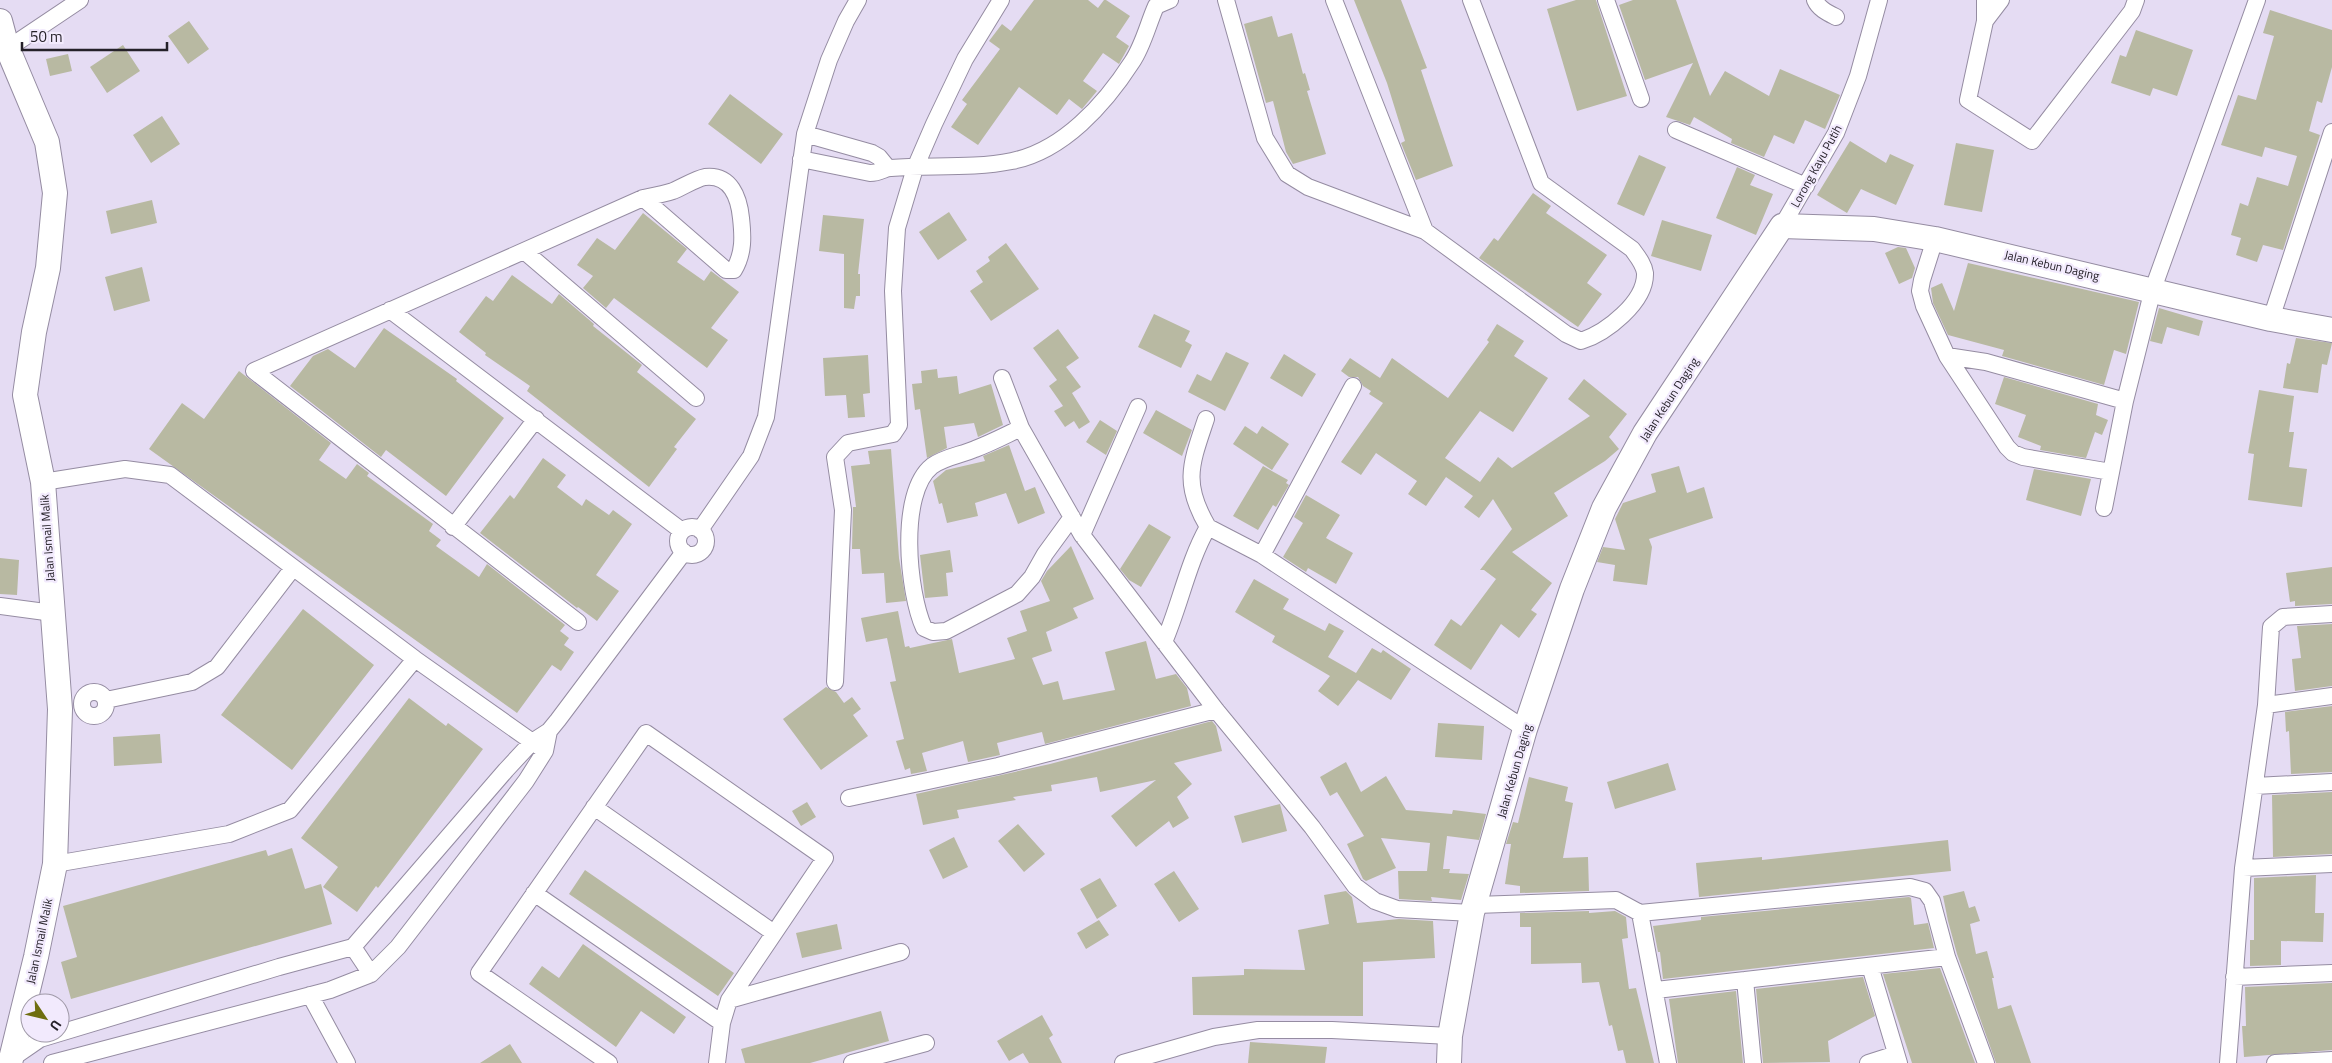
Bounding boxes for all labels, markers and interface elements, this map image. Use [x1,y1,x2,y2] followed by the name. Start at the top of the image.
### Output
[22,20,168,52] scale bar
[30,25,63,48] text: 50 m
[1785,121,1847,211] street label: Lorong Kayu Putih
[2003,245,2101,285] street label: Jalan Kebun Daging
[1635,353,1703,445] street label: Jalan Kebun Daging
[34,494,60,582] street label: Jalan Ismail Malik
[1491,722,1537,820] street label: Jalan Kebun Daging
[21,896,57,986] street label: Jalan Ismail Malik
[20,993,70,1043] north arrow
[45,1016,67,1036] text: U

